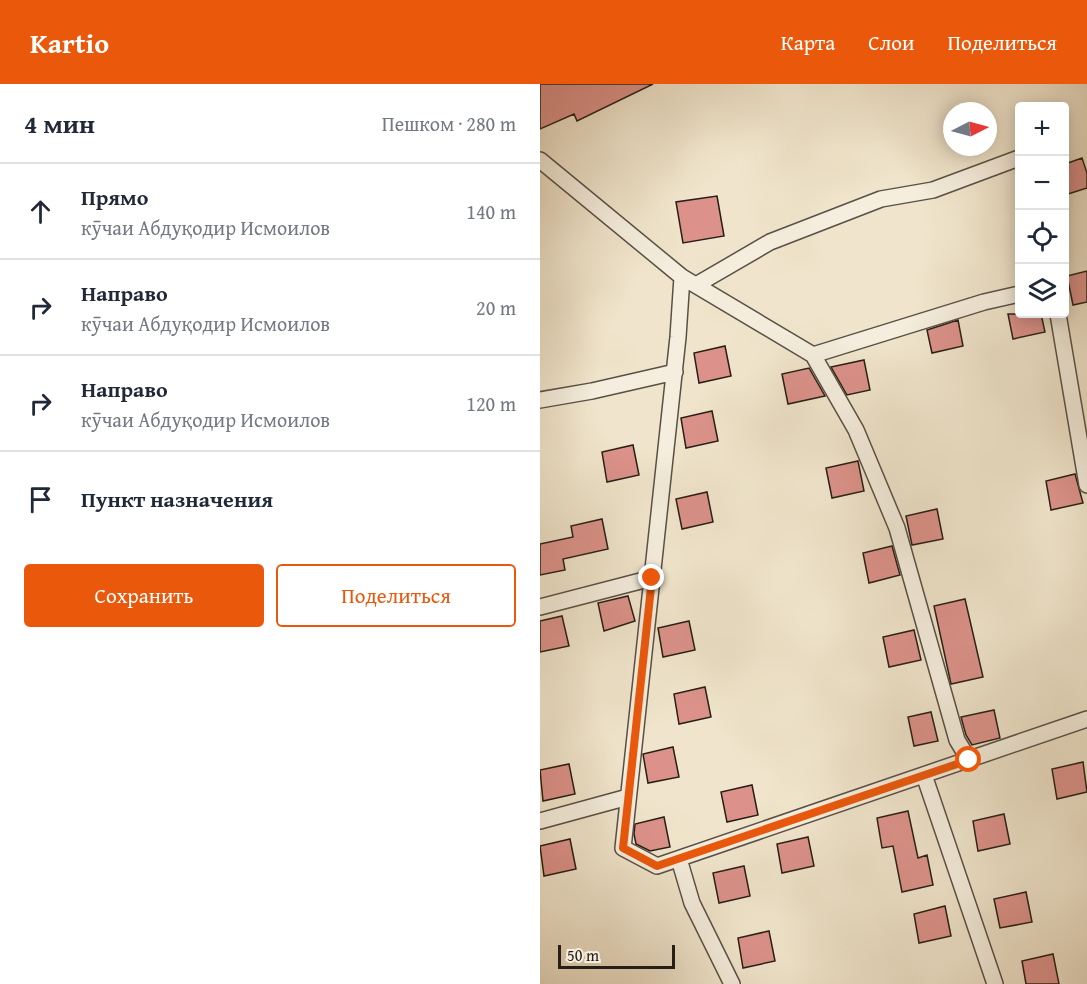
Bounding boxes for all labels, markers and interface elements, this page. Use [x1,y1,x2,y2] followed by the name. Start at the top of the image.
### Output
[30,22,109,63] text: Kartio
[781,27,835,58] text: Карта
[868,27,914,58] text: Слои
[947,27,1057,58] text: Поделиться
[943,102,997,156] north arrow
[1015,102,1069,318] map controls
[1015,102,1069,156] button: +
[24,104,95,143] text: 4 мин
[382,109,516,138] text: Пешком · 280 m
[1015,156,1069,210] button: −
[81,181,148,213] text: Прямо
[24,195,57,228] icon: ahead
[466,197,516,226] text: 140 m
[1015,210,1069,264] button: locate
[81,213,330,242] text: кӯчаи Абдуқодир Исмоилов
[1015,264,1069,318] button: layers
[81,277,168,309] text: Направо
[24,291,57,324] icon: right
[476,293,516,322] text: 20 m
[81,309,330,338] text: кӯчаи Абдуқодир Исмоилов
[81,373,168,405] text: Направо
[24,387,57,420] icon: right
[466,389,516,418] text: 120 m
[81,405,330,434] text: кӯчаи Абдуқодир Исмоилов
[24,483,57,516] icon: arrive
[81,483,273,515] text: Пункт назначения
[24,564,264,627] button: Сохранить
[276,564,516,627] button: Поделиться
[638,564,664,590] route end
[955,746,981,772] route start
[558,942,675,970] scale bar
[567,943,599,967] text: 50 m

